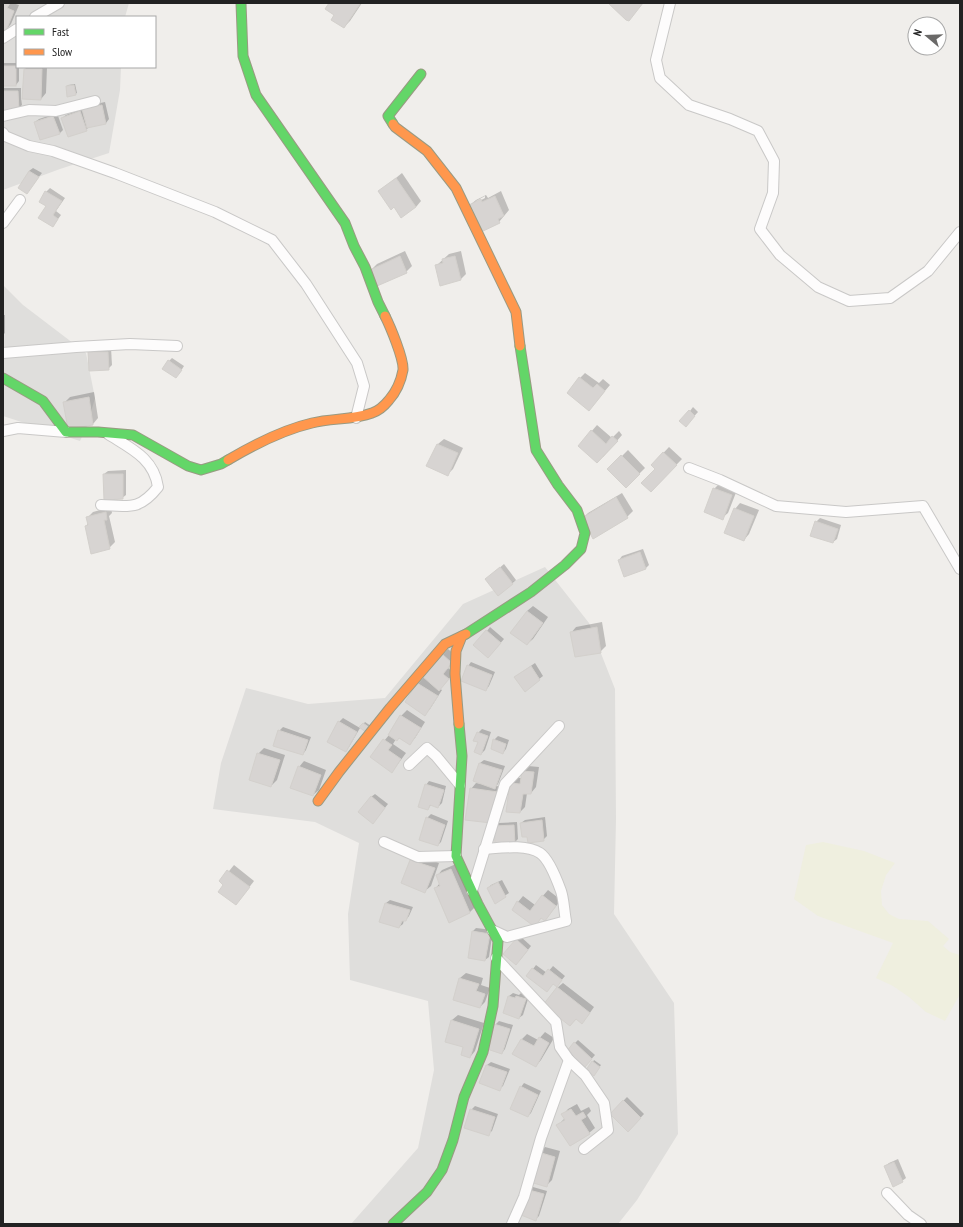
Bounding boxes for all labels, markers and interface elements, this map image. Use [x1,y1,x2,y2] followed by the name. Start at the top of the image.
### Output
[16,16,156,68] legend
[907,16,947,56] north arrow
[52,24,70,39] text: Fast
[910,28,925,38] text: N
[52,44,73,59] text: Slow

